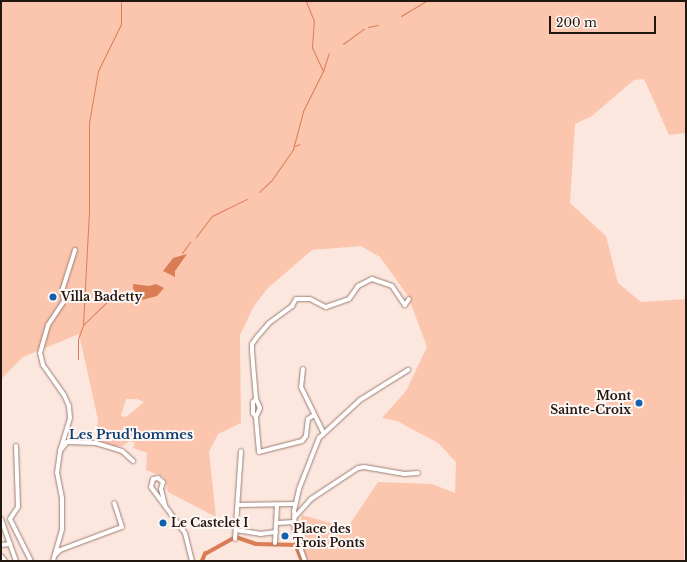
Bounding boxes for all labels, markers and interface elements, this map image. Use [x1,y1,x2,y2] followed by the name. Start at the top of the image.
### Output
[551,8,658,34] scale bar
[556,15,597,30] text: 200 m
[61,290,142,304] place label: Villa Badetty
[48,292,58,302] marker: Villa Badetty
[550,389,631,417] place label: Mont Sainte-Croix
[634,398,644,408] marker: Mont Sainte-Croix
[69,427,193,443] district label: Les Prud'hommes
[171,516,248,530] place label: Le Castelet I
[158,518,168,528] marker: Le Castelet I
[293,522,365,550] place label: Place des Trois Ponts
[280,531,290,541] marker: Place des Trois Ponts

